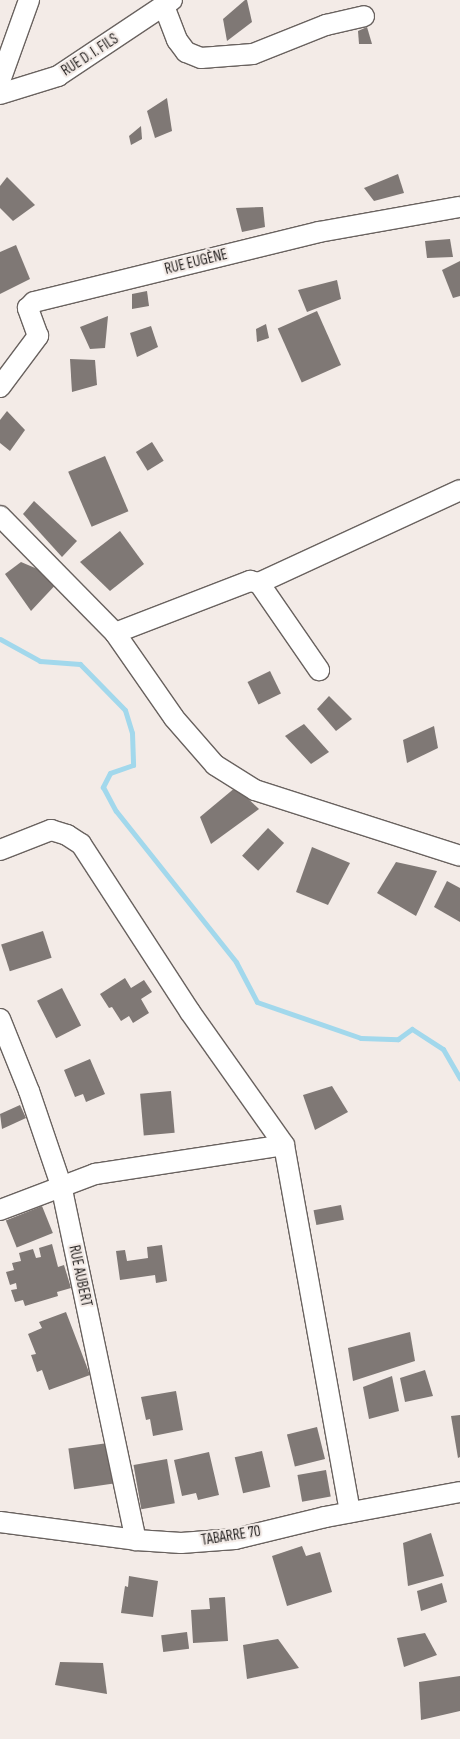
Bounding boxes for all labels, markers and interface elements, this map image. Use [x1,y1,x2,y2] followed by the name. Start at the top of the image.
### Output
[58,30,122,80] street label: RUE D. I. FILS
[163,246,229,278] street label: RUE EUGÈNE
[65,1244,95,1308] street label: RUE AUBERT
[200,1522,262,1550] street label: TABARRE 70

